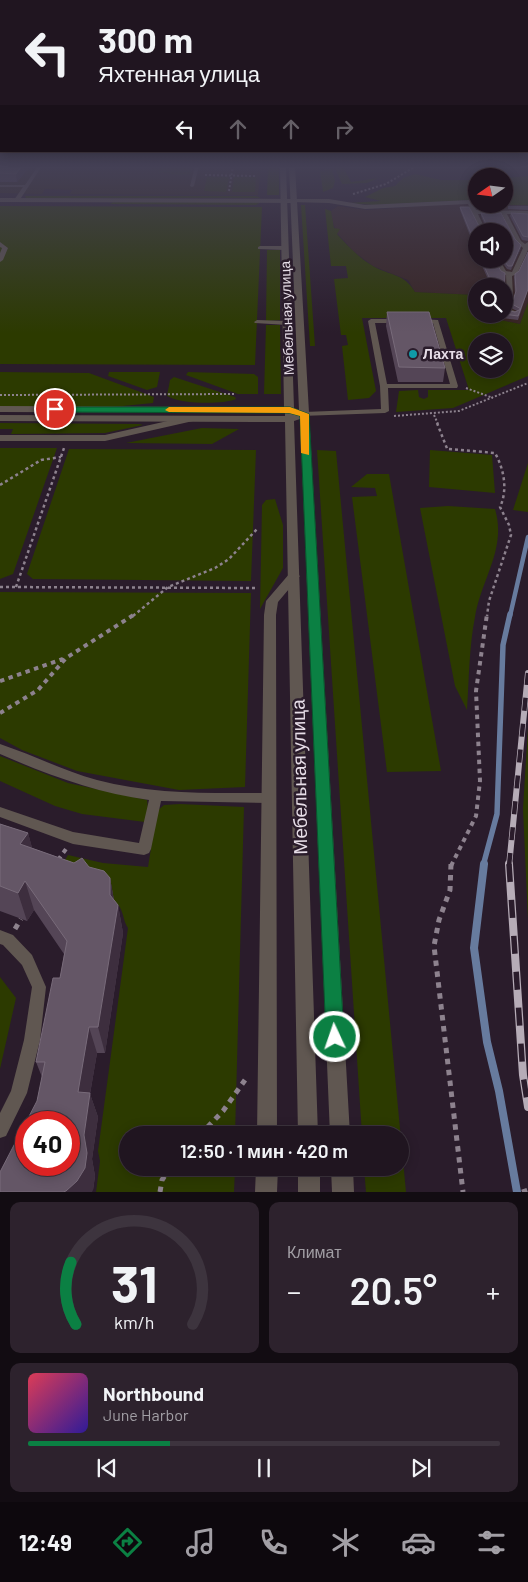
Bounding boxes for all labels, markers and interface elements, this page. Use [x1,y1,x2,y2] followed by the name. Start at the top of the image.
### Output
[98,18,193,60] text: 300 m
[15,20,80,85] icon: left
[98,60,260,86] text: Яхтенная улица
[171,115,199,143] icon: left
[224,115,252,143] icon: ahead
[277,115,305,143] icon: ahead
[330,115,358,143] icon: right
[468,168,512,212] north arrow
[468,168,513,378] map controls
[468,223,513,268] button: sound
[276,260,297,376] street label: Мебельная улица
[468,278,513,323] button: search
[468,333,513,378] button: layers
[423,345,464,362] place label: Лахта
[407,348,419,360] marker: Лахта
[34,388,76,430] pin
[41,395,69,423] icon: arrive
[286,699,311,855] street label: Мебельная улица
[308,1010,360,1062] position arrow
[15,1111,80,1176] speed limit sign: 40
[180,1139,348,1162] text: 12:50 · 1 мин · 420 m
[287,1242,341,1261] text: Климат
[111,1251,158,1313] text: 31
[350,1267,437,1313] text: 20.5°
[287,1274,301,1308] text: −
[486,1274,500,1308] text: +
[114,1311,155,1333] text: km/h
[103,1382,204,1405] text: Northbound
[103,1405,189,1424] text: June Harbor
[93,1454,121,1482] icon: previous
[250,1454,278,1482] icon: pause
[407,1454,435,1482] icon: next
[110,1525,145,1560] icon: directions
[183,1525,218,1560] icon: music
[256,1525,291,1560] icon: phone
[328,1525,363,1560] icon: climate
[401,1525,436,1560] icon: car
[474,1525,509,1560] icon: filters
[19,1529,72,1555] text: 12:49

